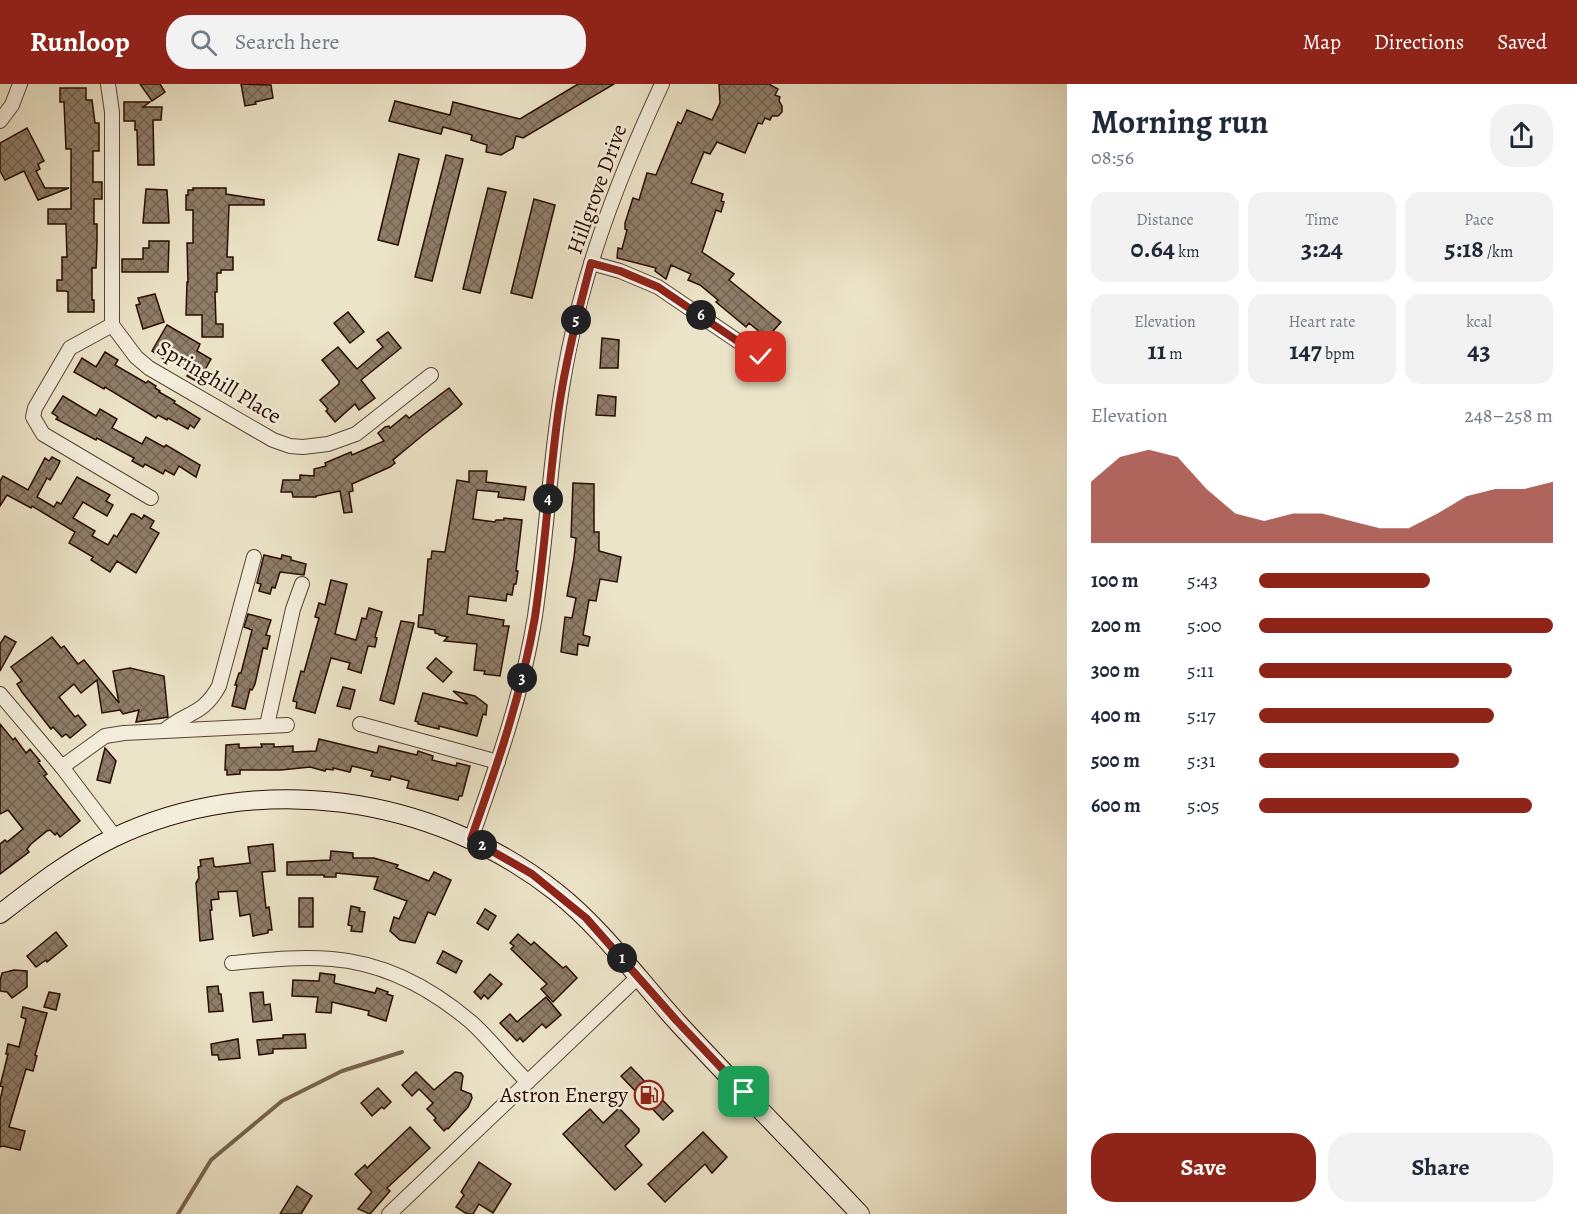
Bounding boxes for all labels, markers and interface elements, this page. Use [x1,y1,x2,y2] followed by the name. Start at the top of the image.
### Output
[166,15,586,69] search box
[30,23,130,61] text: Runloop
[187,26,220,59] icon: search
[235,27,339,57] text: Search here
[1303,28,1341,56] text: Map
[1374,28,1464,56] text: Directions
[1497,28,1547,56] text: Saved
[1091,99,1268,144] text: Morning run
[1490,104,1553,167] button: share
[560,120,634,258] street label: Hillgrove Drive
[1091,144,1134,171] text: 08:56
[1136,209,1194,231] text: Distance
[1305,209,1339,231] text: Time
[1464,209,1494,231] text: Pace
[1130,231,1175,266] text: 0.64
[1301,231,1343,266] text: 3:24
[1445,231,1484,266] text: 5:18
[1175,241,1200,263] text: km
[1484,241,1513,263] text: /km
[686,300,716,330] pin: 6
[697,304,705,326] text: 6
[561,305,591,335] pin: 5
[573,309,579,331] text: 5
[1134,311,1196,333] text: Elevation
[1289,311,1355,333] text: Heart rate
[1466,311,1492,333] text: kcal
[735,331,786,382] pin
[151,333,287,431] street label: Springhill Place
[1147,333,1166,368] text: 11
[1289,333,1322,368] text: 147
[1467,333,1491,368] text: 43
[744,340,777,373] icon: check
[1166,343,1183,365] text: m
[1322,343,1355,365] text: bpm
[1091,402,1168,429] text: Elevation
[1464,402,1553,429] text: 248–258 m
[533,484,563,514] pin: 4
[544,488,552,510] text: 4
[1091,567,1139,594] text: 100 m
[1187,567,1218,594] text: 5:43
[1091,612,1141,639] text: 200 m
[1187,612,1222,639] text: 5:00
[1091,657,1140,684] text: 300 m
[1187,657,1214,684] text: 5:11
[507,663,537,693] pin: 3
[519,667,525,689] text: 3
[1091,702,1141,729] text: 400 m
[1187,702,1216,729] text: 5:17
[1091,747,1140,774] text: 500 m
[1187,747,1216,774] text: 5:31
[1091,792,1141,819] text: 600 m
[1187,792,1220,819] text: 5:05
[467,830,497,860] pin: 2
[478,834,486,856] text: 2
[607,943,637,973] pin: 1
[619,947,625,969] text: 1
[718,1066,769,1117] pin
[727,1075,760,1108] icon: arrive
[633,1079,665,1111] fuel station icon: Astron Energy
[499,1080,628,1110] place label: Astron Energy
[1091,1133,1316,1202] button: Save
[1328,1133,1553,1202] button: Share

